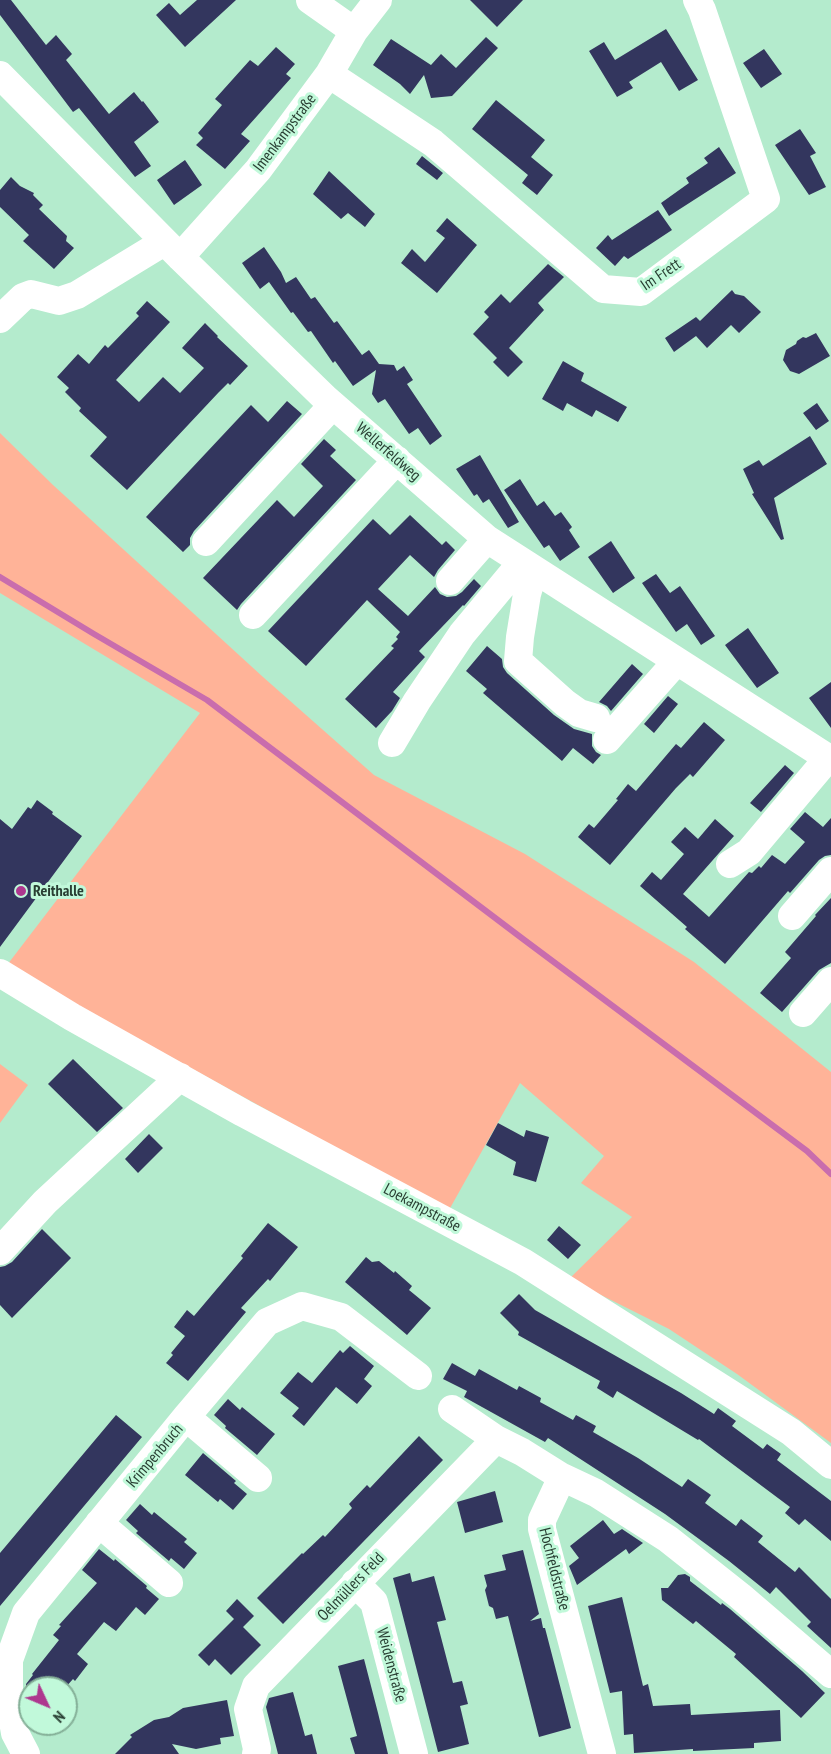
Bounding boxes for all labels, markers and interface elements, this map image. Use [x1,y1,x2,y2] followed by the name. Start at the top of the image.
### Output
[249,90,321,176] street label: Imenkampstraße
[637,255,685,295] street label: Im Frett
[352,419,424,485] street label: Wellerfeldweg
[33,881,84,901] place label: Reithalle
[14,884,28,898] marker: Reithalle
[380,1180,464,1236] street label: Loekampstraße
[123,1420,187,1492] street label: Krimpenbruch
[534,1526,574,1612] street label: Hochfeldstraße
[314,1549,388,1625] street label: Oelmüllers Feld
[372,1626,410,1704] street label: Weidenstraße
[18,1676,78,1736] north arrow
[49,1707,70,1727] text: N

